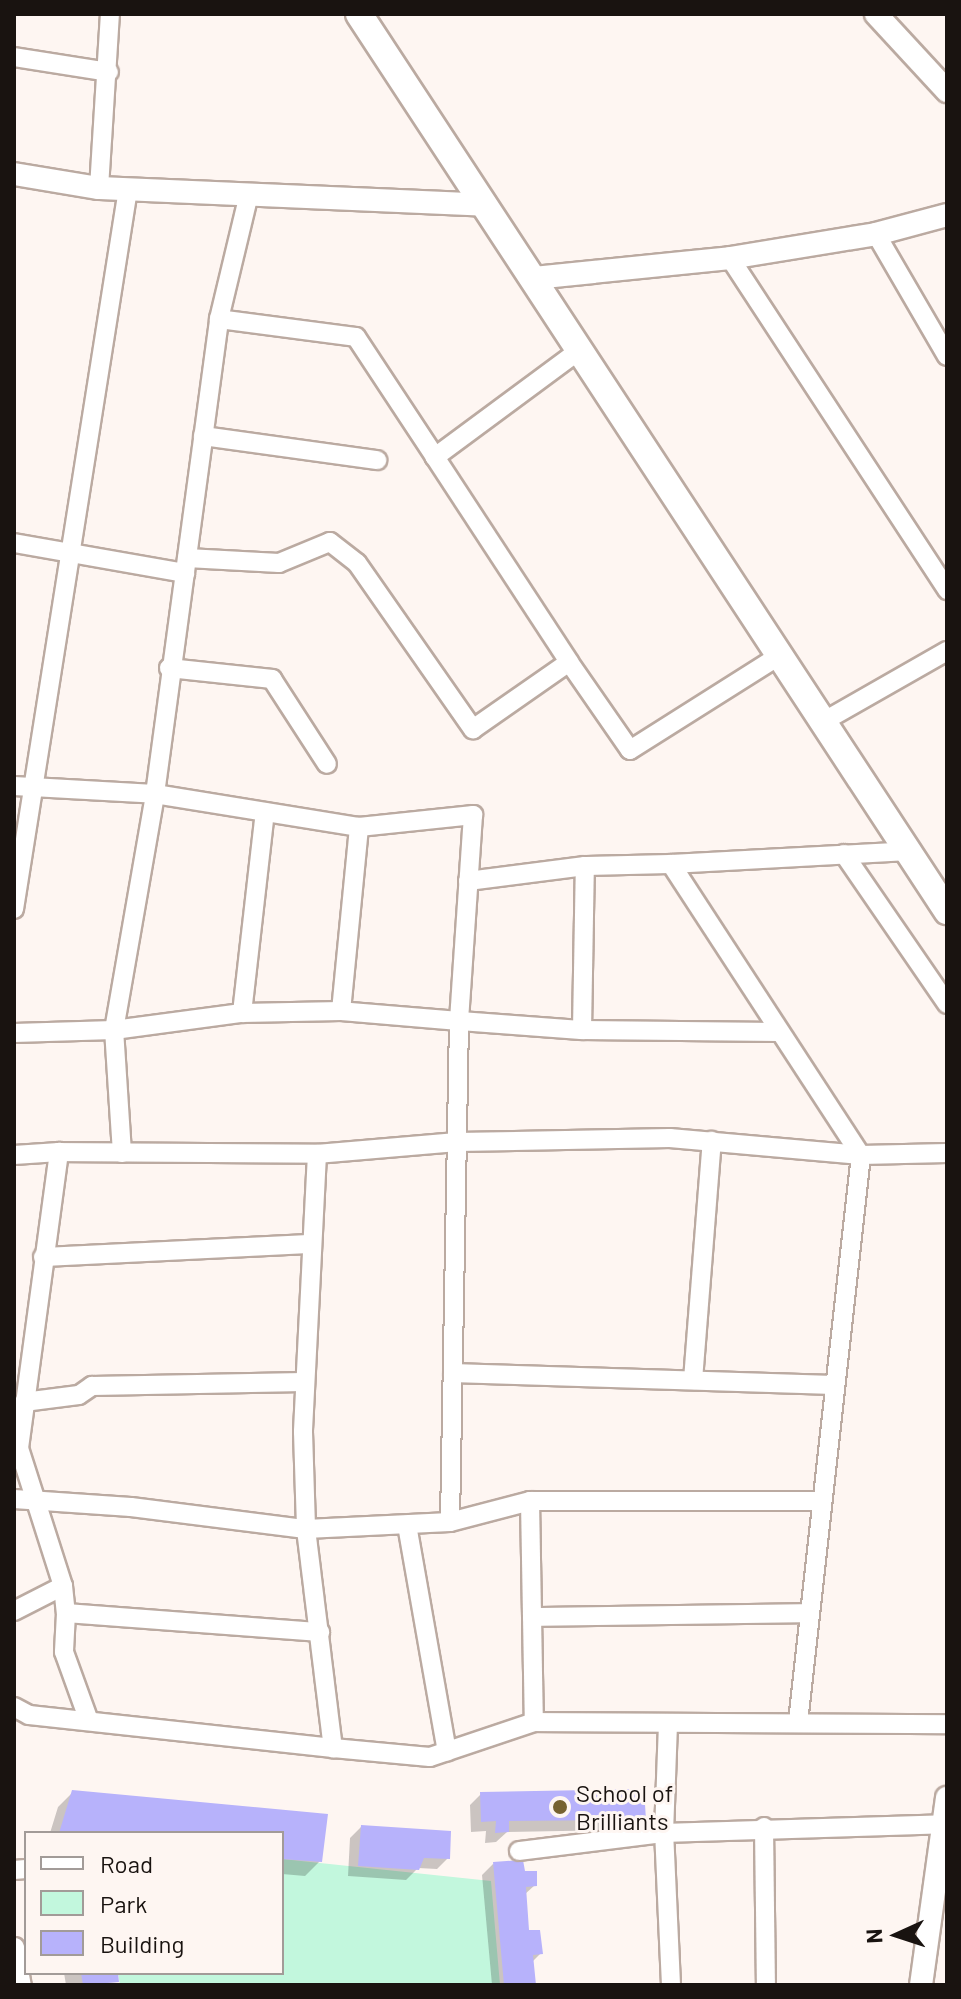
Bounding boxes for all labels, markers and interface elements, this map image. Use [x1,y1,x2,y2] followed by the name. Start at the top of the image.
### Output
[576,1779,673,1835] place label: School of Brilliants
[551,1798,569,1816] marker: School of Brilliants
[24,1831,284,1975] legend
[100,1849,153,1878] text: Road
[100,1889,147,1918] text: Park
[857,1895,937,1975] north arrow
[860,1928,886,1944] text: N
[100,1929,184,1958] text: Building

